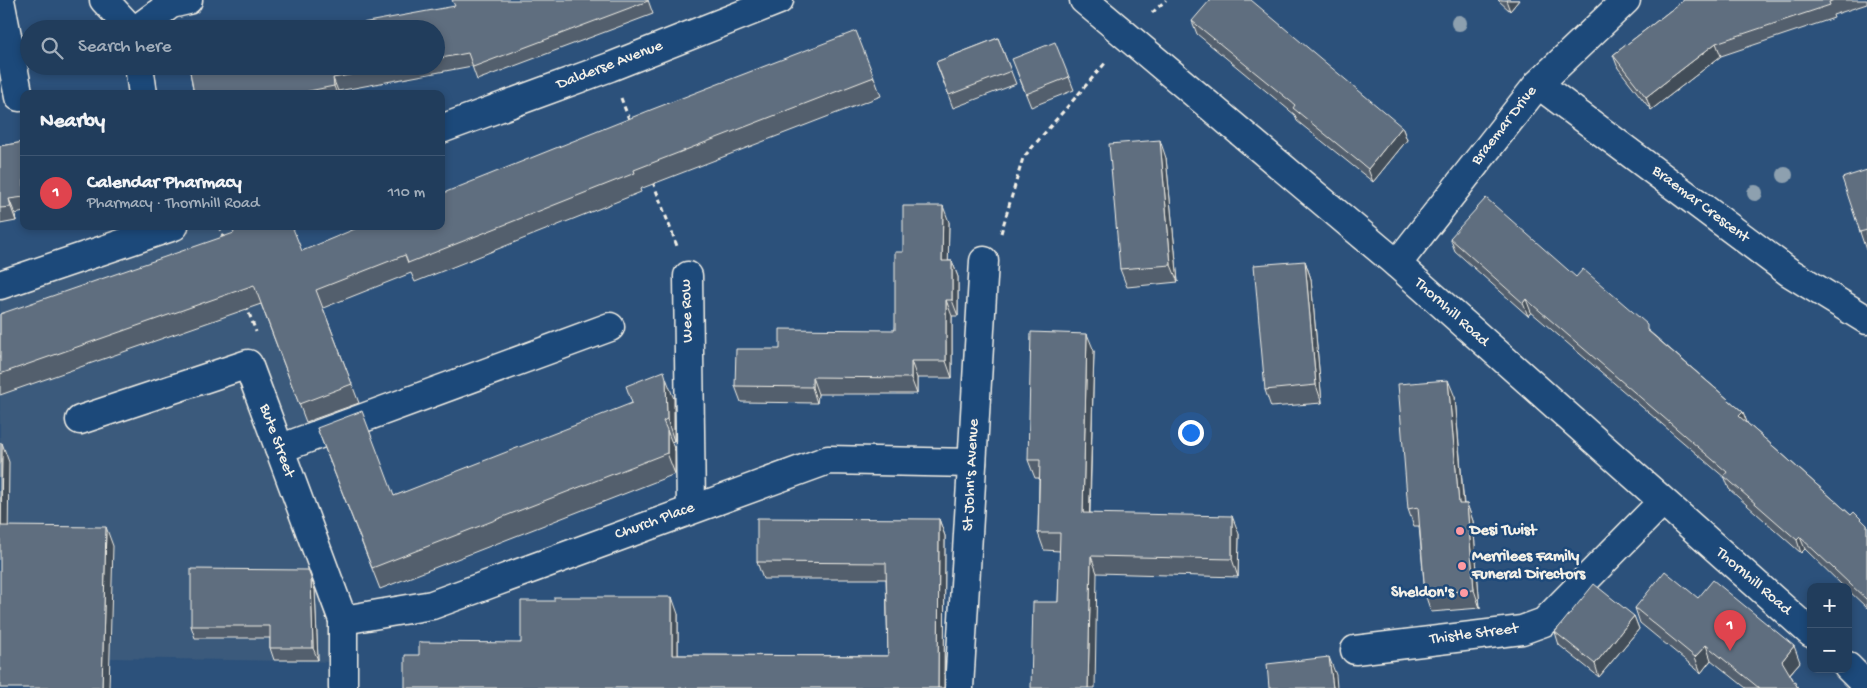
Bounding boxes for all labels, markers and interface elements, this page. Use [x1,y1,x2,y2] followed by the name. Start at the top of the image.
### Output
[20,20,445,75] search box
[38,34,66,62] icon: search
[78,36,172,59] text: Search here
[553,37,666,95] street label: Dalderse Avenue
[1467,82,1542,170] street label: Braemar Drive
[40,110,105,135] text: Nearby
[1647,162,1754,249] street label: Braemar Crescent
[87,172,242,195] text: Calendar Pharmacy
[53,184,59,203] text: 1
[388,184,425,203] text: 110 m
[87,195,259,214] text: Pharmacy · Thornhill Road
[1409,274,1494,353] street label: Thornhill Road
[677,279,699,343] street label: Wee Row
[254,401,299,482] street label: Bute Street
[960,418,984,532] street label: St John's Avenue
[1178,420,1204,446] your location
[613,499,698,545] street label: Church Place
[1468,522,1538,541] place label: Desi Twist
[1454,525,1466,537] marker: Desi Twist
[1710,543,1796,621] street label: Thornhill Road
[1471,548,1586,585] place label: Merrilees Family Funeral Directors
[1456,560,1468,572] marker: Merrilees Family Funeral Directors
[1807,583,1852,673] map controls
[1807,583,1852,628] button: +
[1391,584,1455,603] place label: Sheldon's
[1458,587,1470,599] marker: Sheldon's
[1714,610,1746,651] pin: 1
[1428,620,1521,650] street label: Thistle Street
[1807,628,1852,673] button: −

